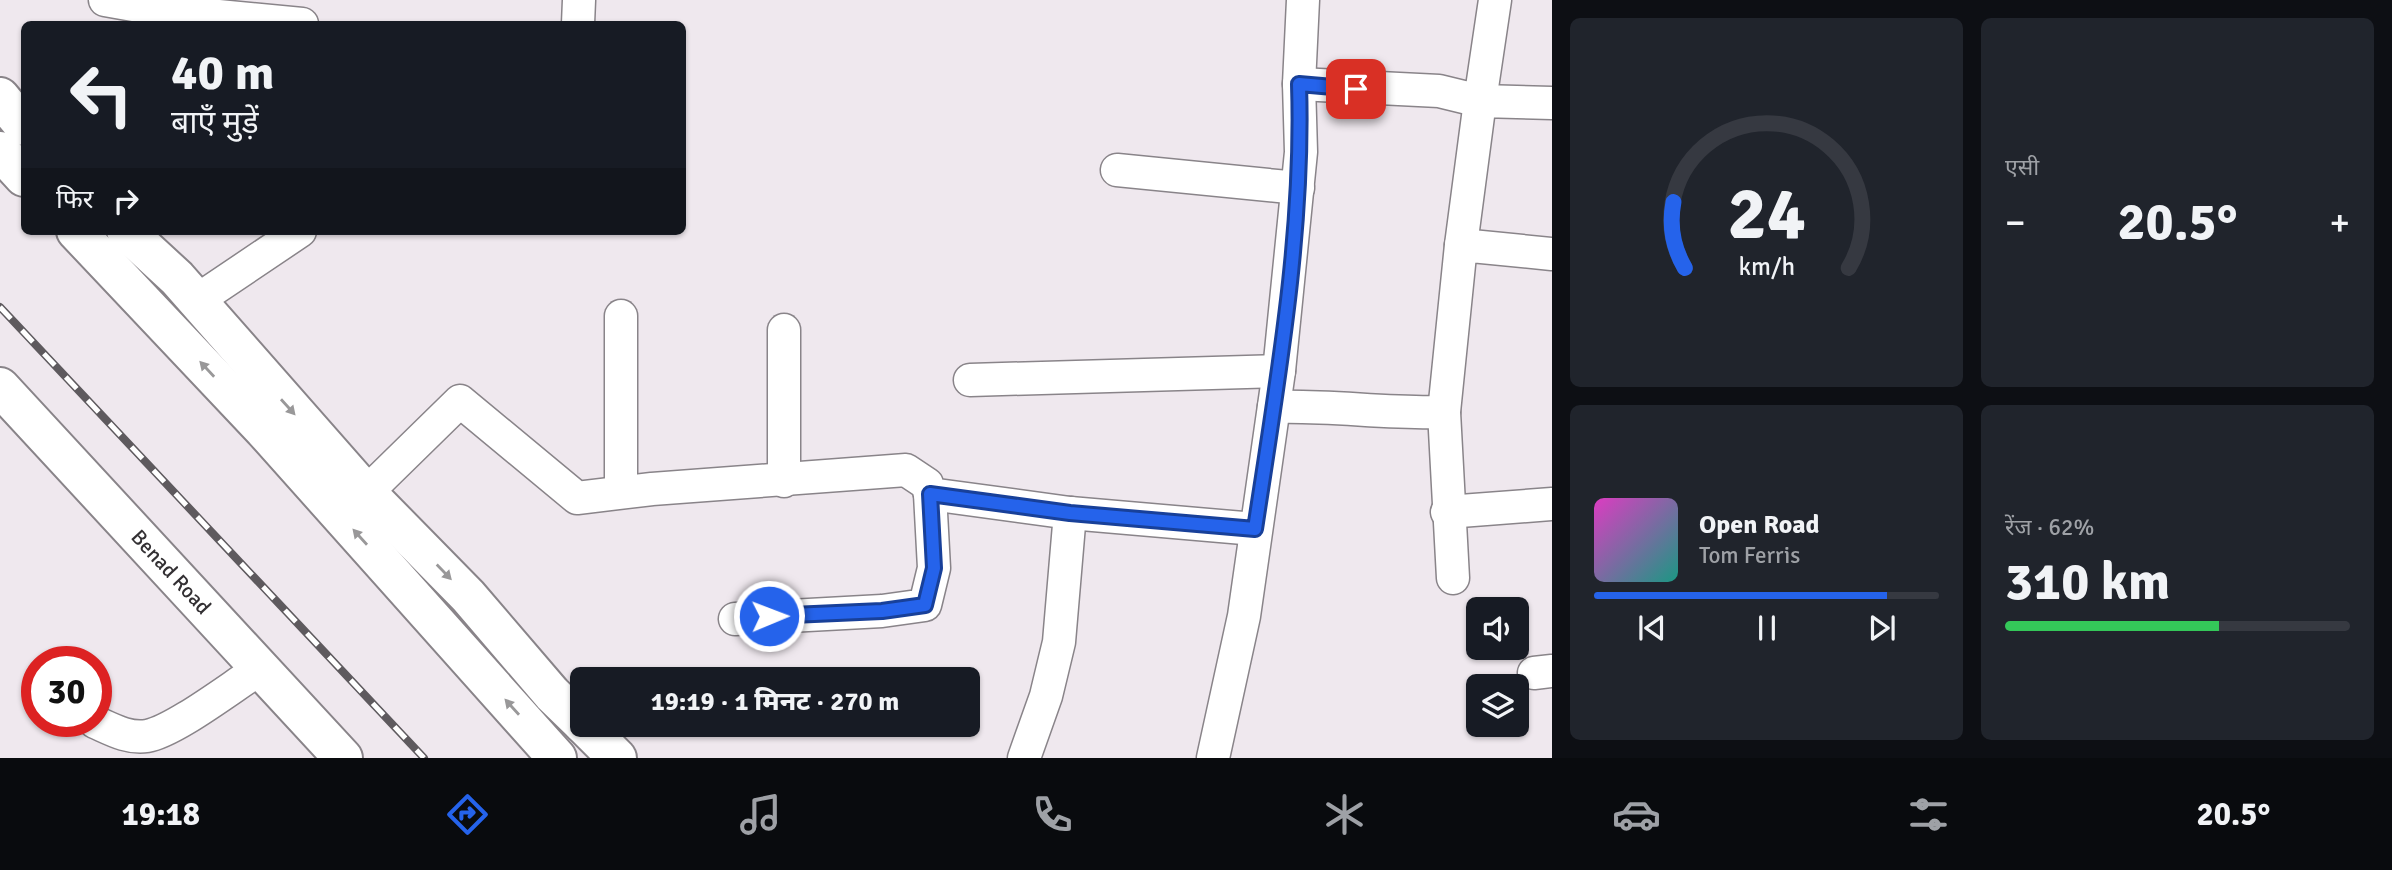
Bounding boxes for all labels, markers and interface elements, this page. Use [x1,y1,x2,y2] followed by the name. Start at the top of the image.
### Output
[171,43,274,103] text: 40 m
[56,49,147,140] icon: left
[1326,59,1386,119] pin
[1337,70,1375,108] icon: arrive
[171,103,259,142] text: बाएँ मुड़ें
[2005,153,2039,182] text: एसी
[1727,171,1806,260] text: 24
[107,182,145,220] icon: right
[56,184,93,216] text: फिर
[2118,190,2237,254] text: 20.5°
[2005,199,2026,246] text: −
[2329,199,2350,246] text: +
[1738,251,1795,282] text: km/h
[199,361,215,378] one-way arrow
[280,398,296,416] one-way arrow
[1699,509,1820,541] text: Open Road
[2005,513,2094,542] text: रेंज · 62%
[126,524,217,620] street label: Benad Road
[352,528,368,546] one-way arrow
[1699,541,1800,570] text: Tom Ferris
[2005,550,2170,614] text: 310 km
[436,564,453,581] one-way arrow
[732,579,806,653] position arrow
[1466,597,1529,737] map controls
[1466,597,1529,660] button: sound
[1633,609,1671,647] icon: previous
[1748,609,1786,647] icon: pause
[1863,609,1901,647] icon: next
[21,646,112,737] speed limit sign: 30
[1466,674,1529,737] button: layers
[651,686,899,718] text: 19:19 · 1 मिनट · 270 m
[504,698,520,716] one-way arrow
[443,790,492,839] icon: directions
[736,790,785,839] icon: music
[1028,790,1077,839] icon: phone
[1320,790,1369,839] icon: climate
[1612,790,1661,839] icon: car
[1904,790,1953,839] icon: filters
[122,795,200,834] text: 19:18
[2197,795,2270,834] text: 20.5°

